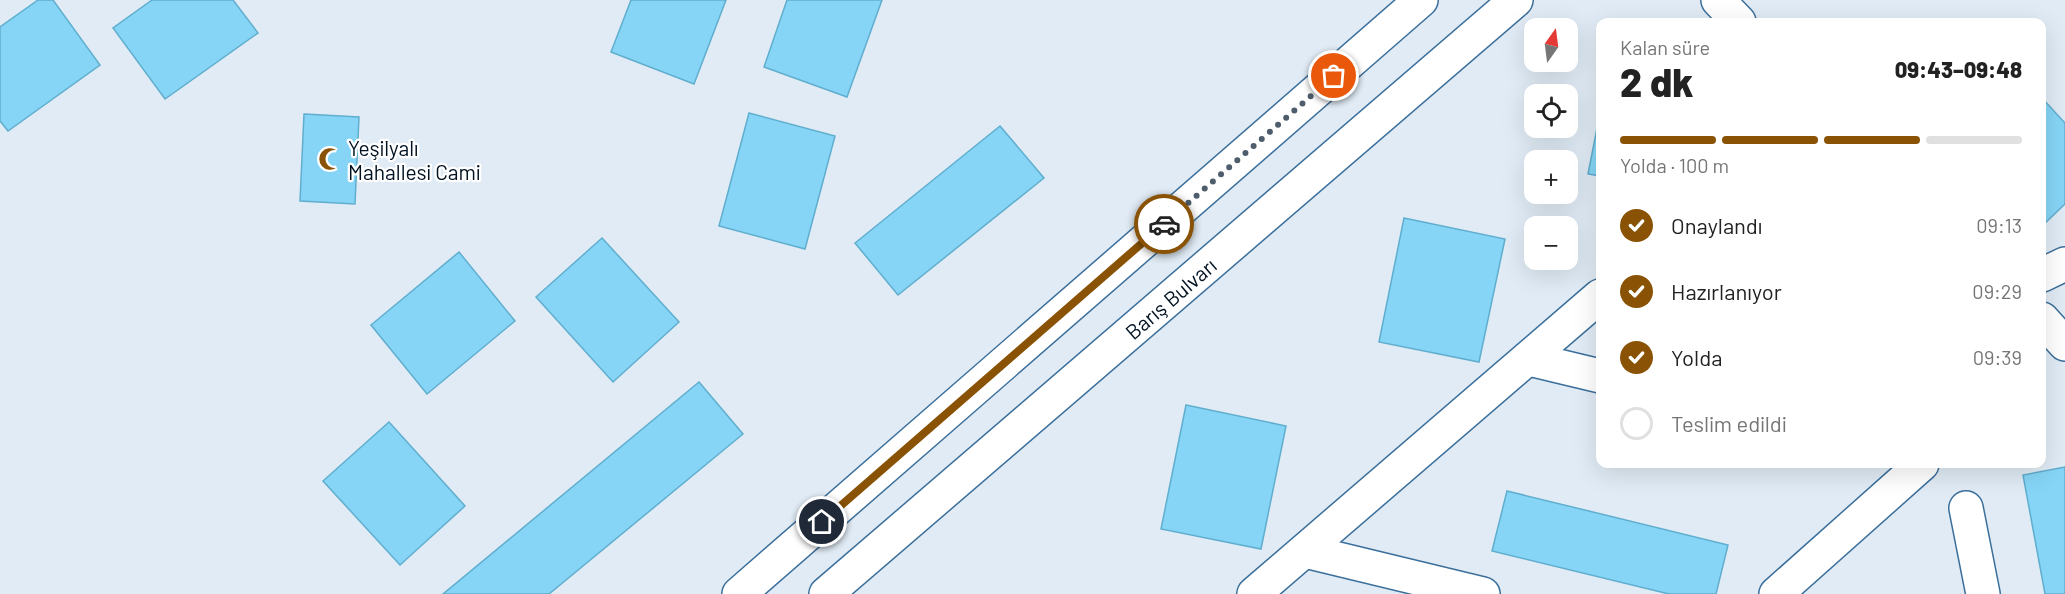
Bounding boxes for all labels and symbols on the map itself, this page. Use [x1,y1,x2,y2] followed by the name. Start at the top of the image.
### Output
[1524,18,1578,72] north arrow
[1308,50,1359,101] pin
[348,135,480,184] place label: Yeşilyalı Mahallesi Cami
[317,146,343,172] mosque icon: Yeşilyalı Mahallesi Cami
[1134,194,1194,254] courier
[1120,252,1221,344] street label: Barış Bulvarı
[796,496,847,547] pin

